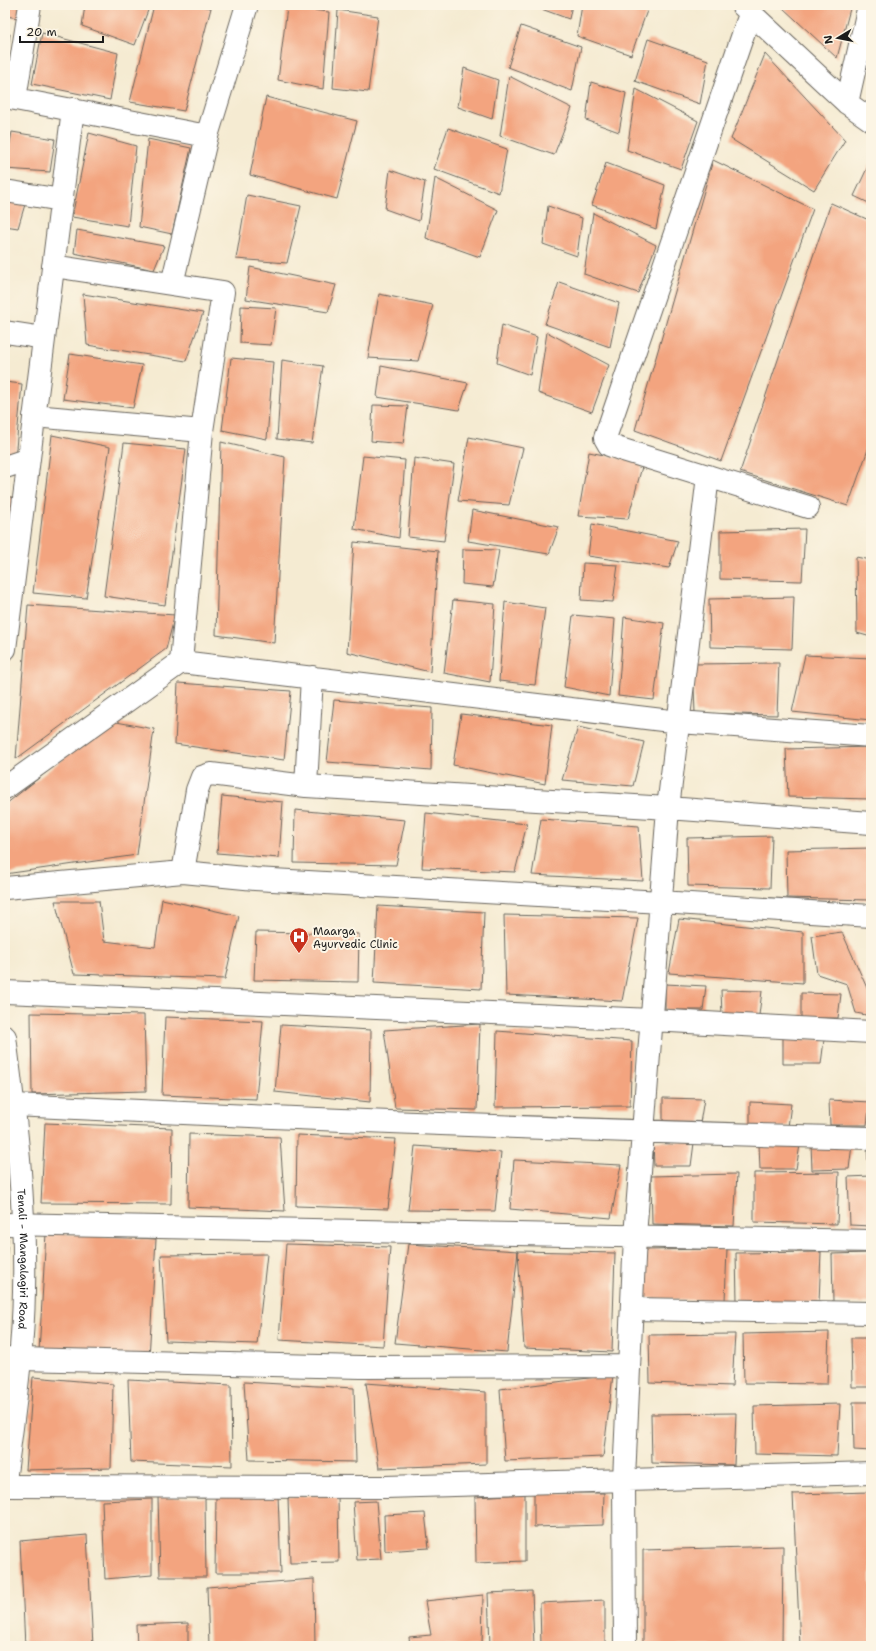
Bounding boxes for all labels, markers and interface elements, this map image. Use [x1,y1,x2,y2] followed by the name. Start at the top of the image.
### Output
[20,18,103,44] scale bar
[818,18,858,58] north arrow
[26,24,57,40] text: 20 m
[820,34,837,45] text: N
[313,924,398,952] place label: Maarga Ayurvedic Clinic
[288,926,310,954] hospital icon: Maarga Ayurvedic Clinic
[13,1188,31,1330] street label: Tenali - Mangalagiri Road

